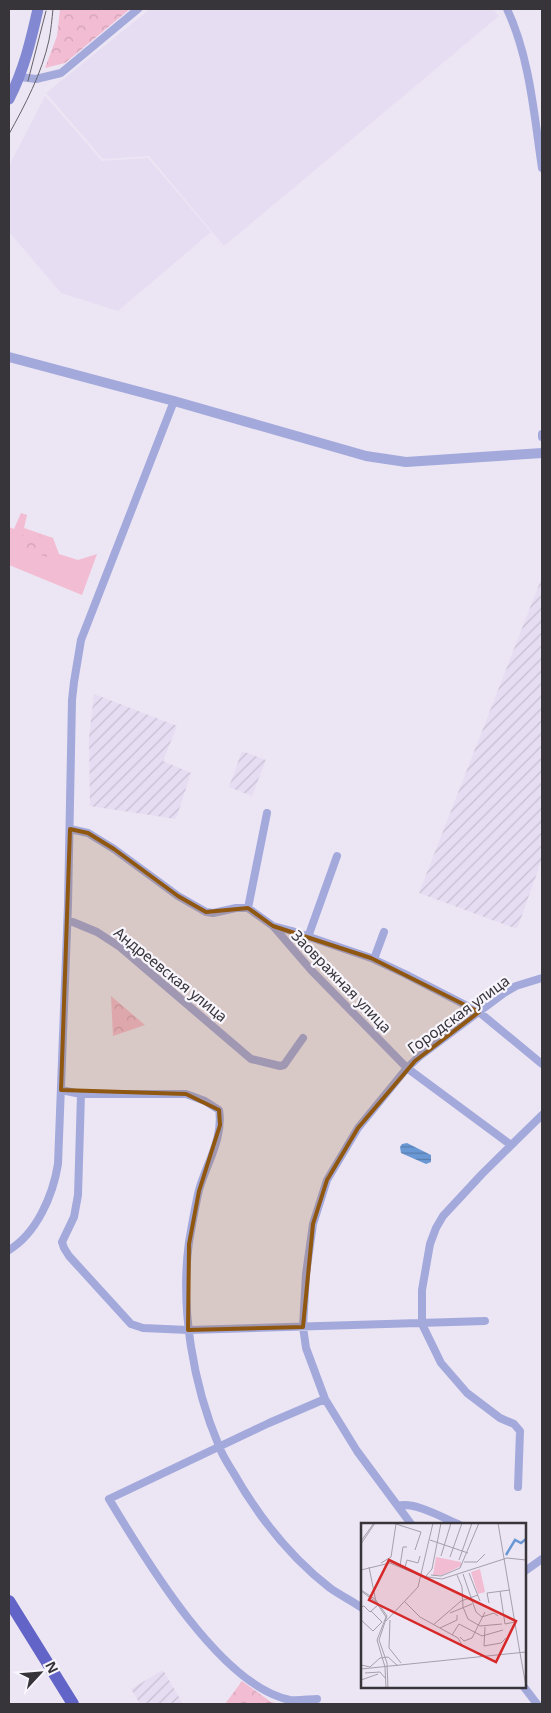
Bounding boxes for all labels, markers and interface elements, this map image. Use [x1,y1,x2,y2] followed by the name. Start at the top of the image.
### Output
[110,922,232,1026] street label: Андреевская улица
[288,925,396,1037] street label: Заовражная улица
[403,970,513,1058] street label: Городская улица
[361,1523,526,1688] inset map
[15,1648,65,1698] north arrow
[41,1658,63,1676] text: N

